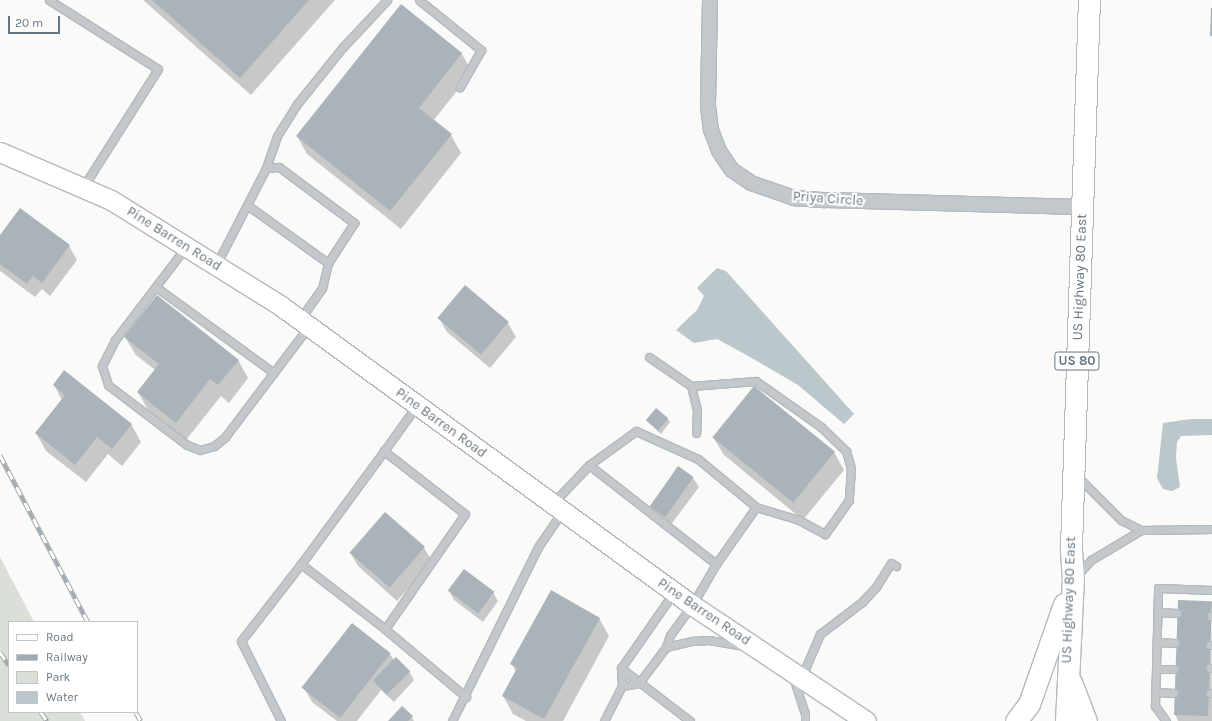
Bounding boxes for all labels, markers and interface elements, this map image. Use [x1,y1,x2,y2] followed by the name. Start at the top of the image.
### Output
[10,8,62,34] scale bar
[15,16,43,30] text: 20 m
[792,188,864,210] street label: Priya Circle
[123,203,225,275] street label: Pine Barren Road
[1069,213,1091,341] street label: US Highway 80 East
[1054,350,1100,372] road number: US 80
[392,384,490,462] street label: Pine Barren Road
[1058,536,1080,664] street label: US Highway 80 East
[654,575,754,649] street label: Pine Barren Road
[8,621,138,713] legend
[46,630,74,644] text: Road
[46,650,88,664] text: Railway
[46,670,70,684] text: Park
[46,690,78,704] text: Water

